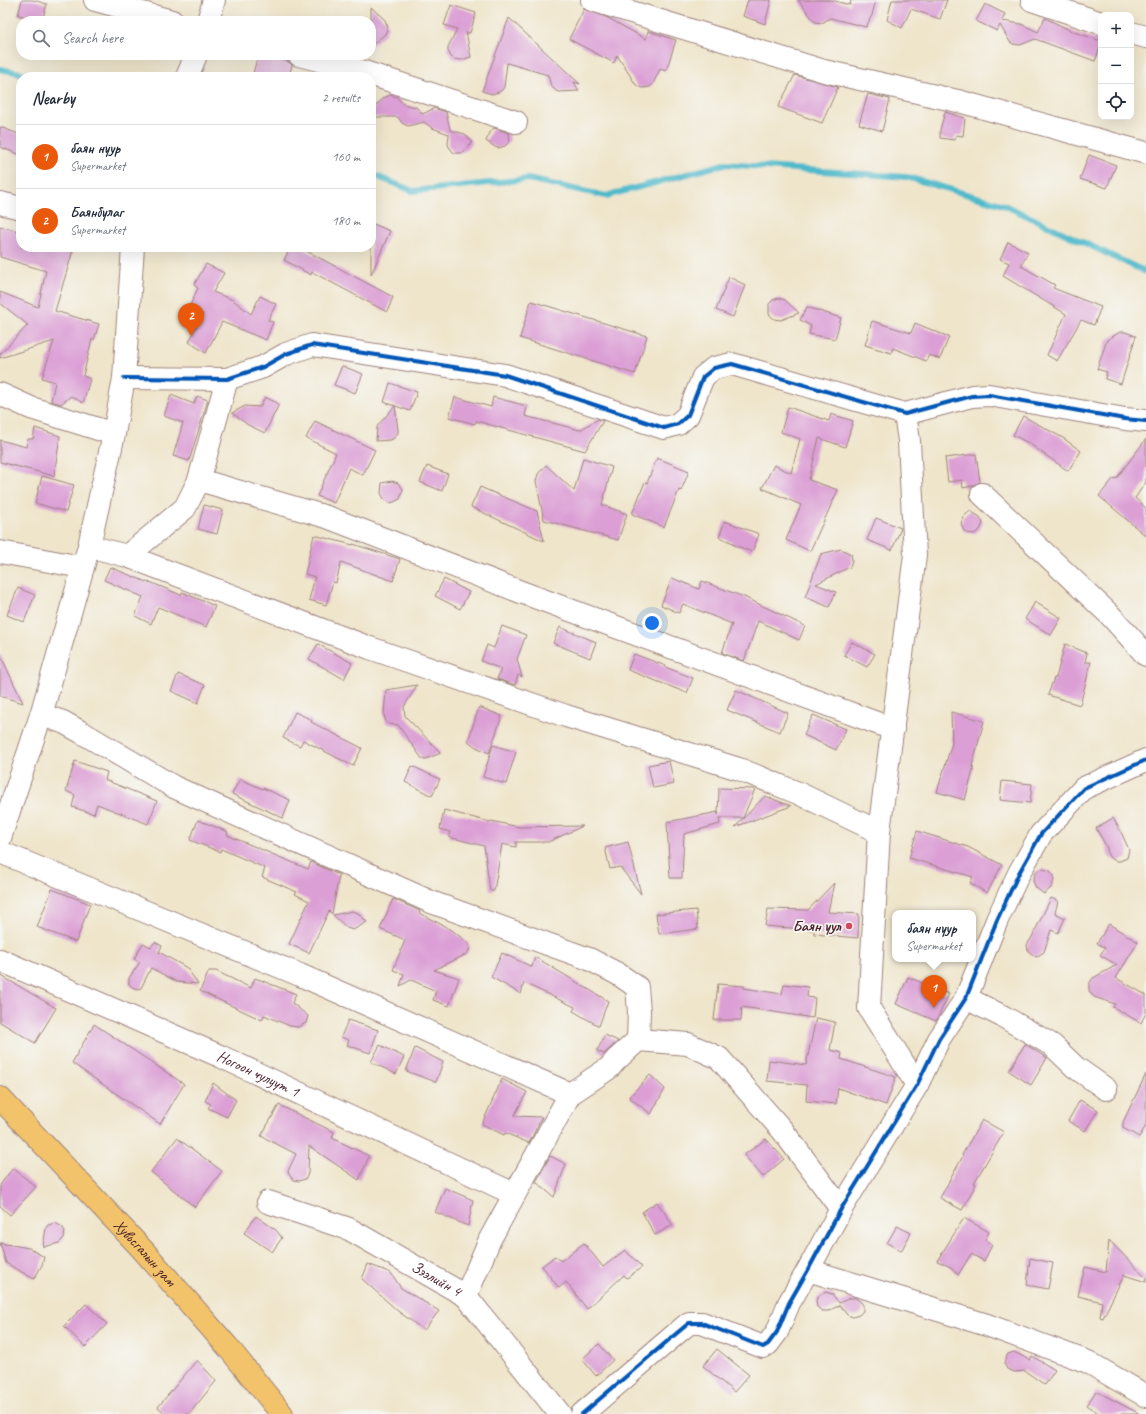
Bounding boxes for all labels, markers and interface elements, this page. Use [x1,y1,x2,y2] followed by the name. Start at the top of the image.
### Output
[1098,12,1134,120] map controls
[1098,12,1134,48] button: +
[16,16,376,60] search box
[30,27,52,49] icon: search
[62,29,123,48] text: Search here
[1098,48,1134,84] button: −
[1098,84,1134,120] button: locate
[32,88,75,109] text: Nearby
[322,90,360,106] text: 2 results
[70,139,120,158] text: баян нуур
[42,149,48,165] text: 1
[332,149,360,165] text: 160 m
[70,158,125,174] text: Supermarket
[70,203,123,222] text: Баянбулаг
[42,213,48,229] text: 2
[332,213,360,229] text: 180 m
[70,222,125,238] text: Supermarket
[178,303,204,336] pin: 2
[642,613,662,633] your location
[892,910,976,962] popup
[792,916,842,936] place label: Баян уул
[906,919,956,938] text: баян нуур
[844,921,854,931] marker: Баян уул
[906,938,962,954] text: Supermarket
[921,975,947,1008] pin: 1
[214,1046,303,1102] street label: Ногоон чулуут 1
[109,1215,181,1292] street label: Хувьсгалын зам
[408,1257,467,1302] street label: Зээлийн 4

